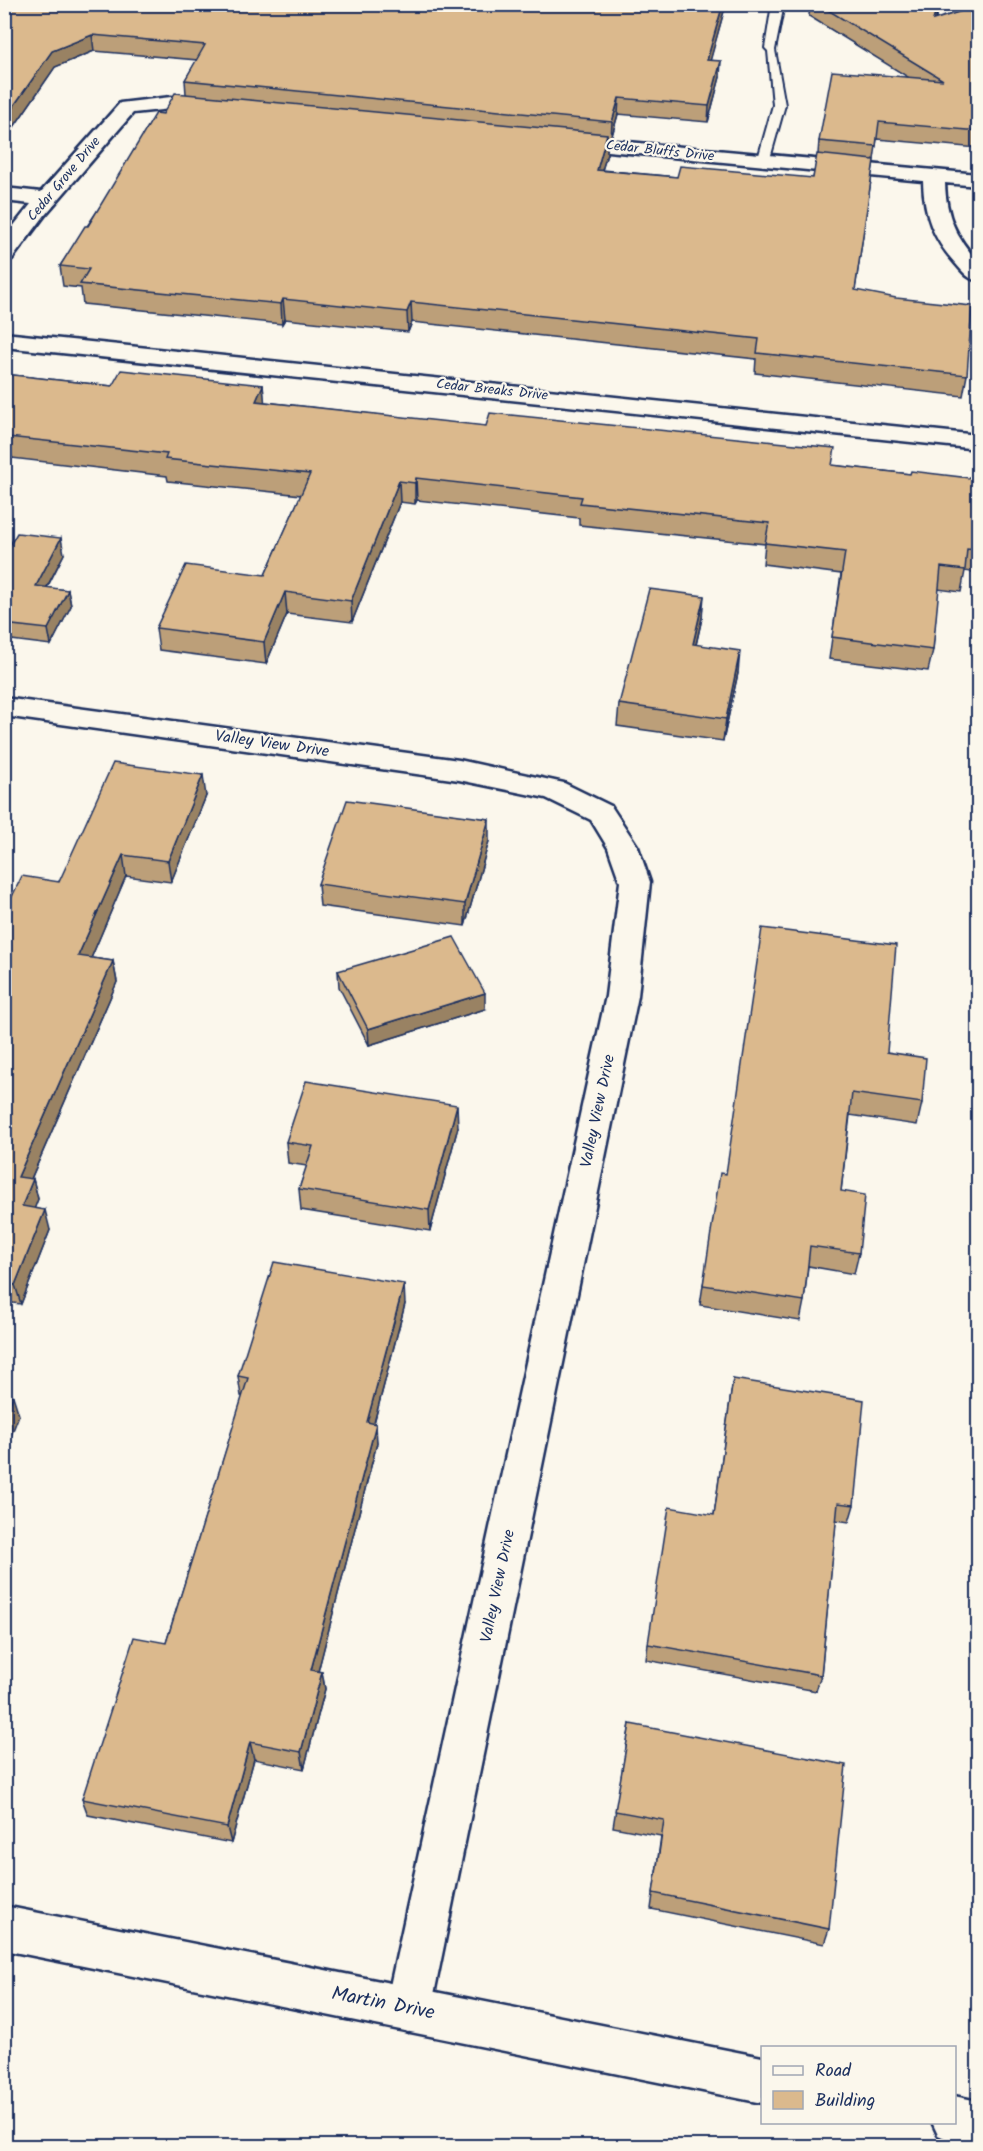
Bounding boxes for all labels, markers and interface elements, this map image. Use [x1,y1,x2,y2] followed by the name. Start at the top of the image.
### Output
[22,131,107,226] street label: Cedar Grove Drive
[605,134,716,168] street label: Cedar Bluffs Drive
[435,373,550,407] street label: Cedar Breaks Drive
[213,724,331,764] street label: Valley View Drive
[574,1052,622,1170] street label: Valley View Drive
[474,1527,522,1645] street label: Valley View Drive
[329,1978,437,2030] street label: Martin Drive
[761,2046,956,2124] legend
[815,2057,852,2086] text: Road
[815,2087,875,2116] text: Building

